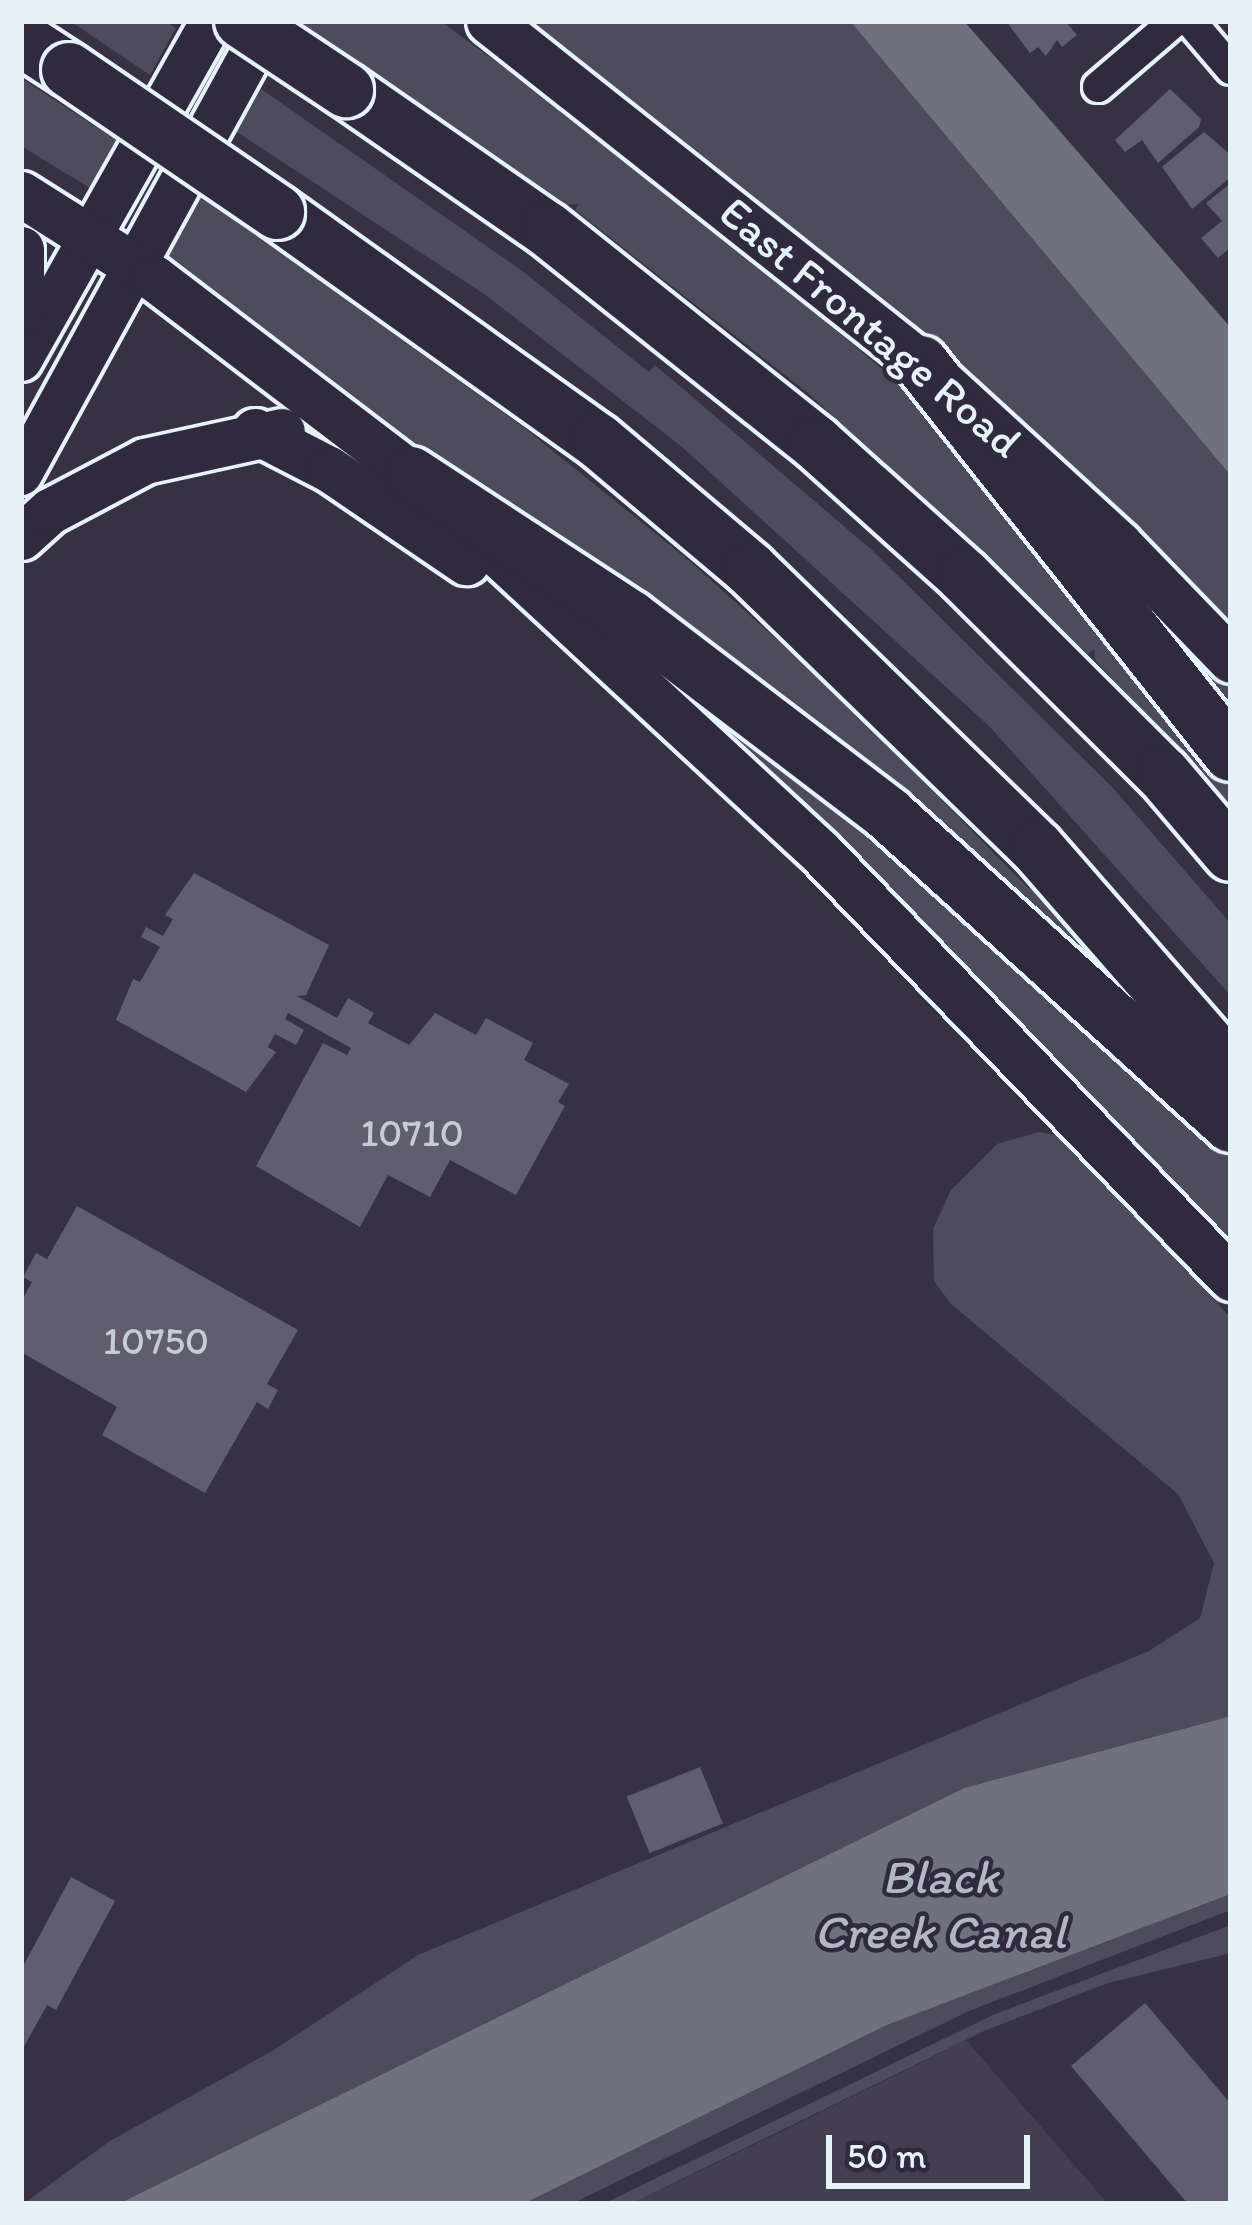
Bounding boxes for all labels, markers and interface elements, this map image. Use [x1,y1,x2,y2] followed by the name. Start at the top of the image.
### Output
[710,186,1032,468] street label: East Frontage Road
[360,1110,464,1156] house number: 10710
[103,1318,209,1364] house number: 10750
[815,1847,1065,1960] water label: Black Creek Canal
[832,2111,1036,2185] scale bar
[847,2134,926,2177] text: 50 m

